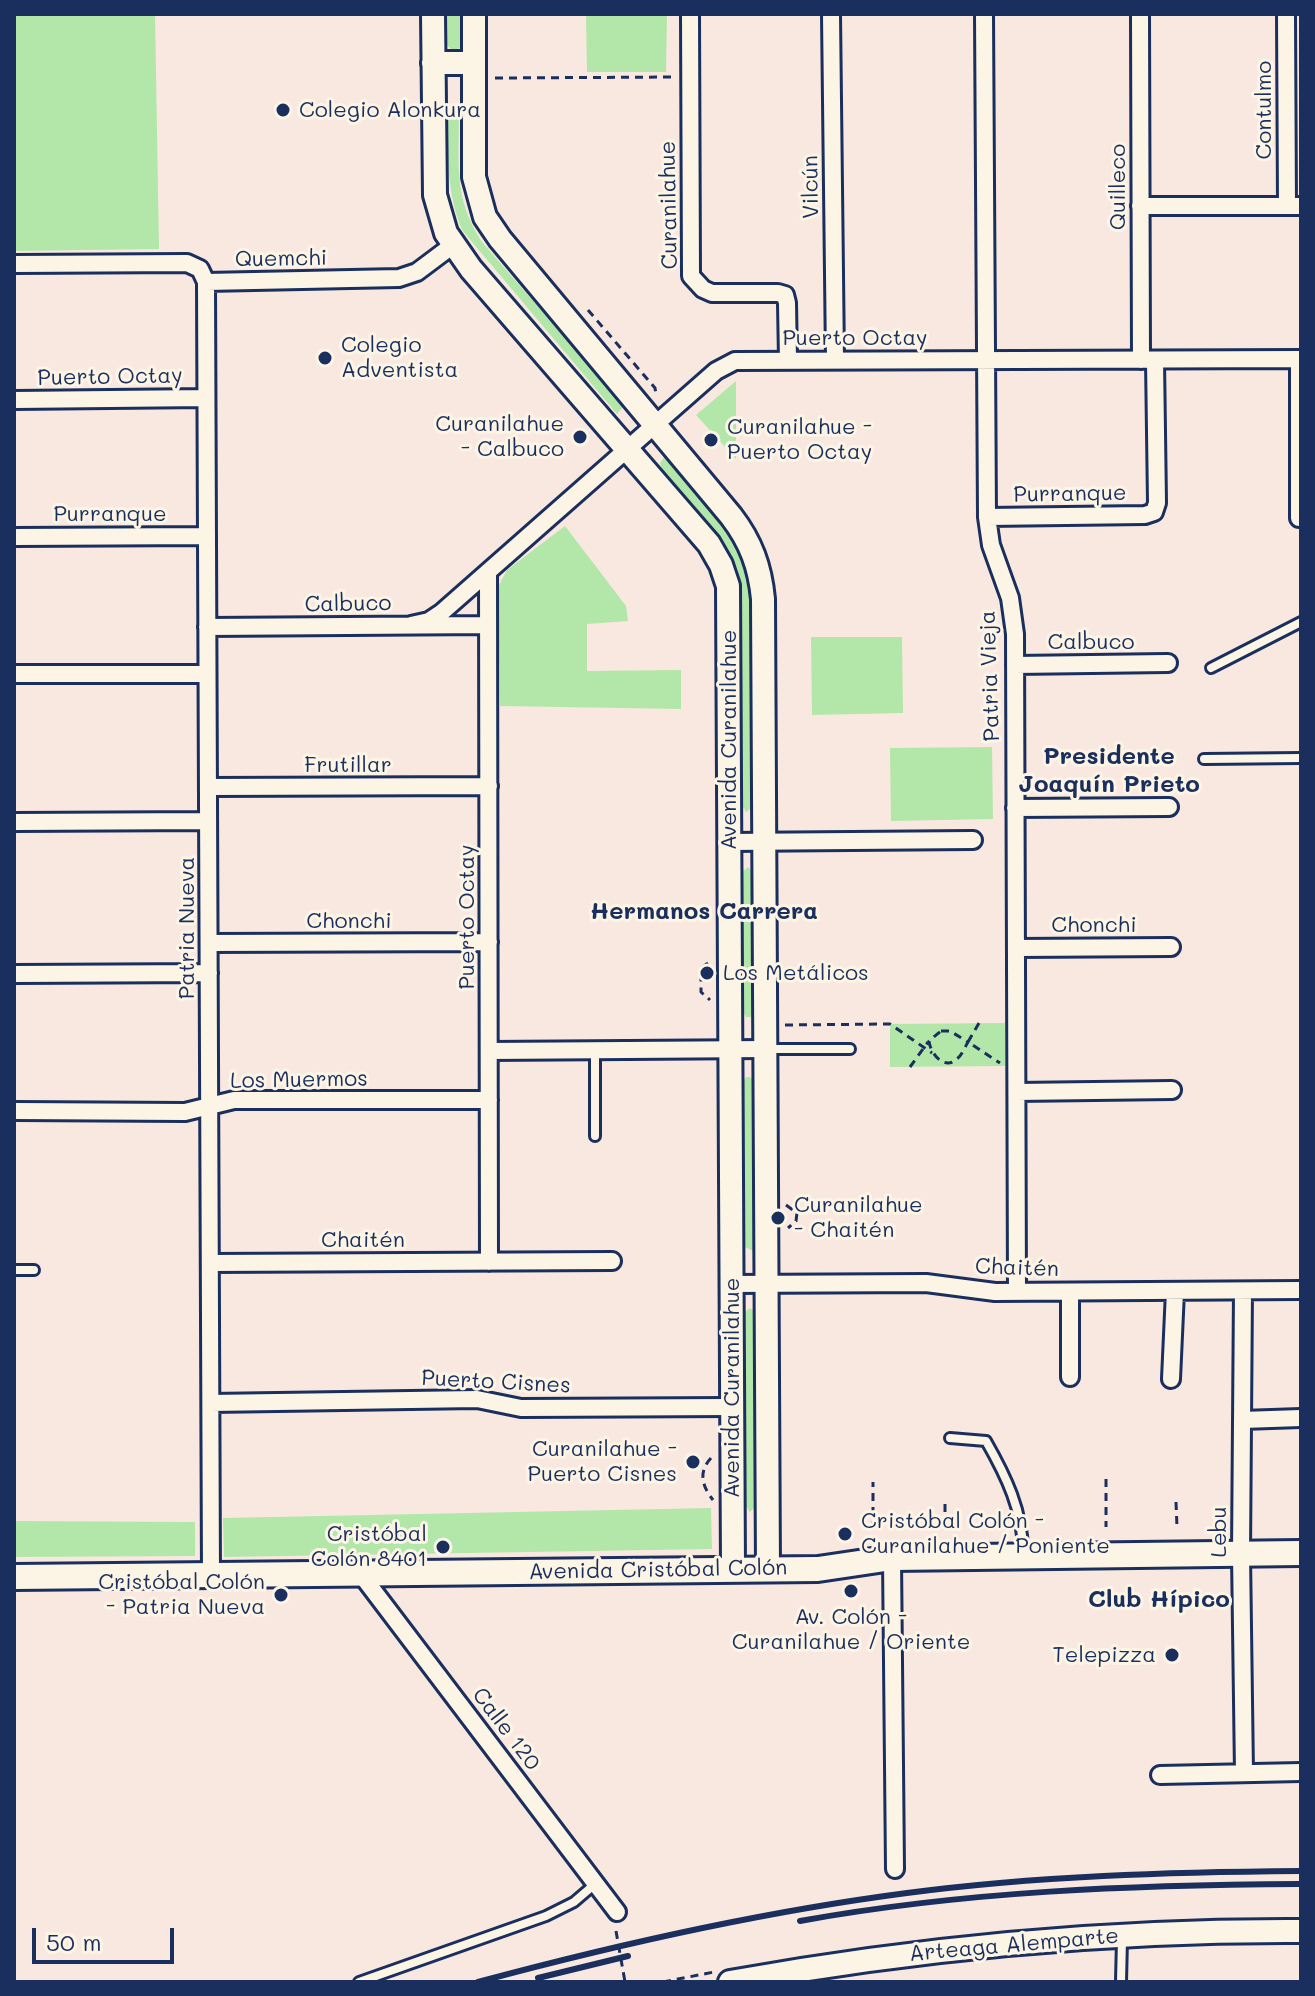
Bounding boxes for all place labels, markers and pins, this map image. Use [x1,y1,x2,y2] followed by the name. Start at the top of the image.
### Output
[299,97,481,123] place label: Colegio Alonkura
[274,101,292,119] marker: Colegio Alonkura
[341,332,458,384] place label: Colegio Adventista
[316,349,334,367] marker: Colegio Adventista
[435,411,564,462] place label: Curanilahue - Calbuco
[727,414,872,466] place label: Curanilahue - Puerto Octay
[571,428,589,446] marker: Curanilahue - Calbuco
[702,431,720,449] marker: Curanilahue - Puerto Octay
[723,960,869,986] place label: Los Metálicos
[698,964,716,982] marker: Los Metálicos
[794,1192,923,1244] place label: Curanilahue - Chaitén
[769,1209,787,1227] marker: Curanilahue - Chaitén
[527,1436,677,1488] place label: Curanilahue - Puerto Cisnes
[684,1453,702,1471] marker: Curanilahue - Puerto Cisnes
[861,1508,1110,1560] place label: Cristóbal Colón - Curanilahue / Poniente
[311,1521,427,1572] place label: Cristóbal Colón 8401
[836,1525,854,1543] marker: Cristóbal Colón - Curanilahue / Poniente
[434,1538,452,1556] marker: Cristóbal Colón 8401
[98,1569,265,1620] place label: Cristóbal Colón - Patria Nueva
[842,1582,860,1600] marker: Av. Colón - Curanilahue / Oriente
[272,1586,290,1604] marker: Cristóbal Colón - Patria Nueva
[732,1604,970,1656] place label: Av. Colón - Curanilahue / Oriente
[1053,1642,1156,1668] place label: Telepizza
[1163,1646,1181,1664] marker: Telepizza

